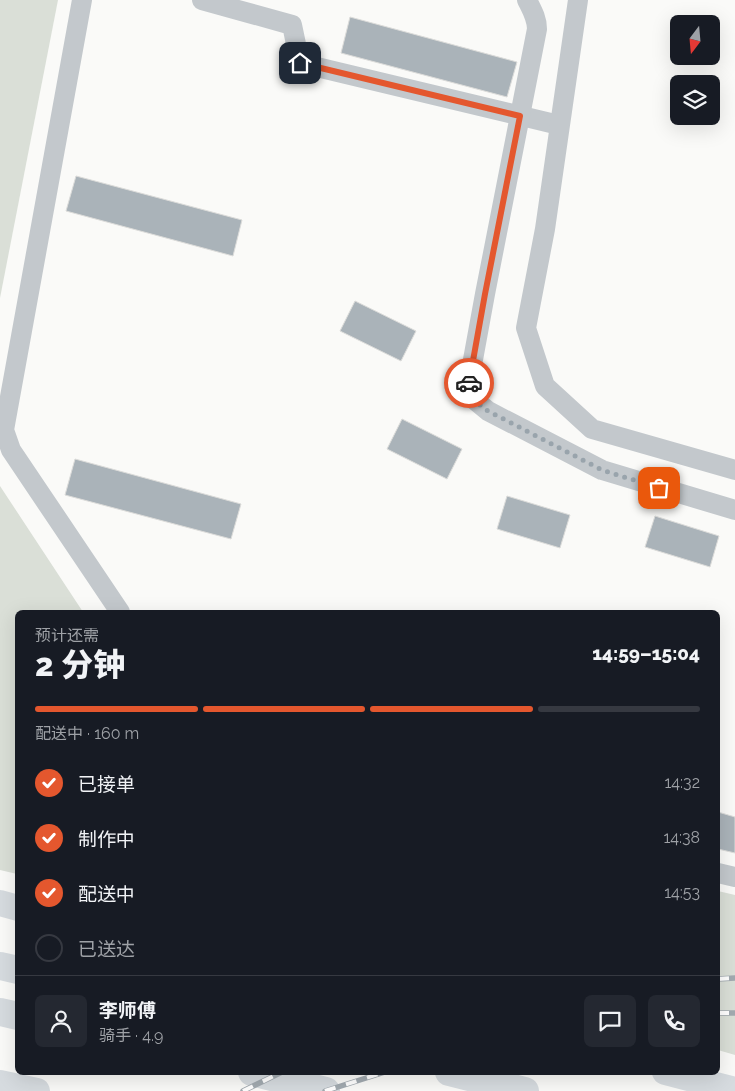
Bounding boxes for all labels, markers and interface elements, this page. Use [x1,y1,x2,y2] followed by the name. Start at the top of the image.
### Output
[670,15,720,65] north arrow
[670,15,720,125] map controls
[279,42,321,84] pin
[286,49,314,77] icon: home
[670,75,720,125] button: layers
[444,358,494,408] courier
[455,369,483,397] icon: car
[638,467,680,509] pin
[645,474,673,502] icon: bag
[35,626,99,645] text: 预计还需
[592,642,700,664] text: 14:59–15:04
[35,646,125,683] text: 2 分钟
[35,724,139,743] text: 配送中 · 160 m
[35,769,63,797] icon: check
[78,773,135,795] text: 已接单
[665,773,700,792] text: 14:32
[35,824,63,852] icon: check
[78,828,135,850] text: 制作中
[663,828,700,847] text: 14:38
[35,879,63,907] icon: check
[78,883,135,905] text: 配送中
[664,883,700,902] text: 14:53
[78,938,135,960] text: 已送达
[35,995,87,1047] button: person
[584,995,636,1047] button: chat
[648,995,700,1047] button: phone
[99,999,156,1021] text: 李师傅
[99,1026,163,1045] text: 骑手 · 4.9

